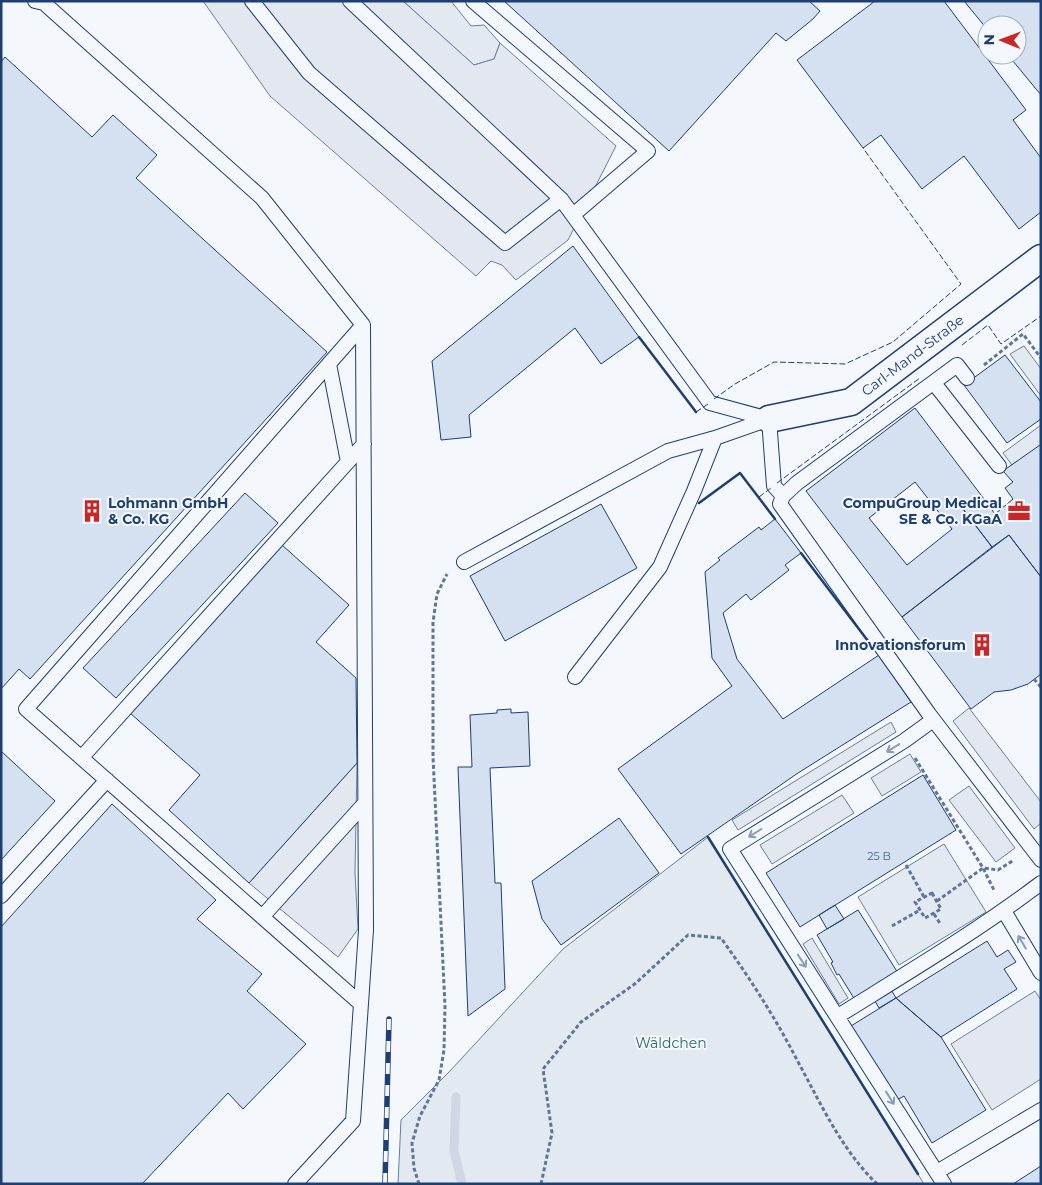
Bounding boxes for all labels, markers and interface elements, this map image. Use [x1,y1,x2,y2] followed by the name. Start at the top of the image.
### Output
[977,15,1027,65] north arrow
[980,34,998,46] text: N
[858,311,967,400] street label: Carl-Mand-Straße
[108,494,228,528] place label: Lohmann GmbH & Co. KG
[843,494,1002,528] place label: CompuGroup Medical SE & Co. KGaA
[79,498,105,524] building icon: Lohmann GmbH & Co. KG
[1006,498,1032,524] office icon: CompuGroup Medical SE & Co. KGaA
[969,632,995,658] building icon: Innovationsforum
[835,636,966,654] place label: Innovationsforum
[886,743,900,753] one-way arrow
[748,829,762,839] one-way arrow
[867,849,891,863] house number: 25 B
[1017,936,1027,950] one-way arrow
[798,953,808,967] one-way arrow
[635,1034,707,1052] park label: Wäldchen
[885,1090,895,1104] one-way arrow

